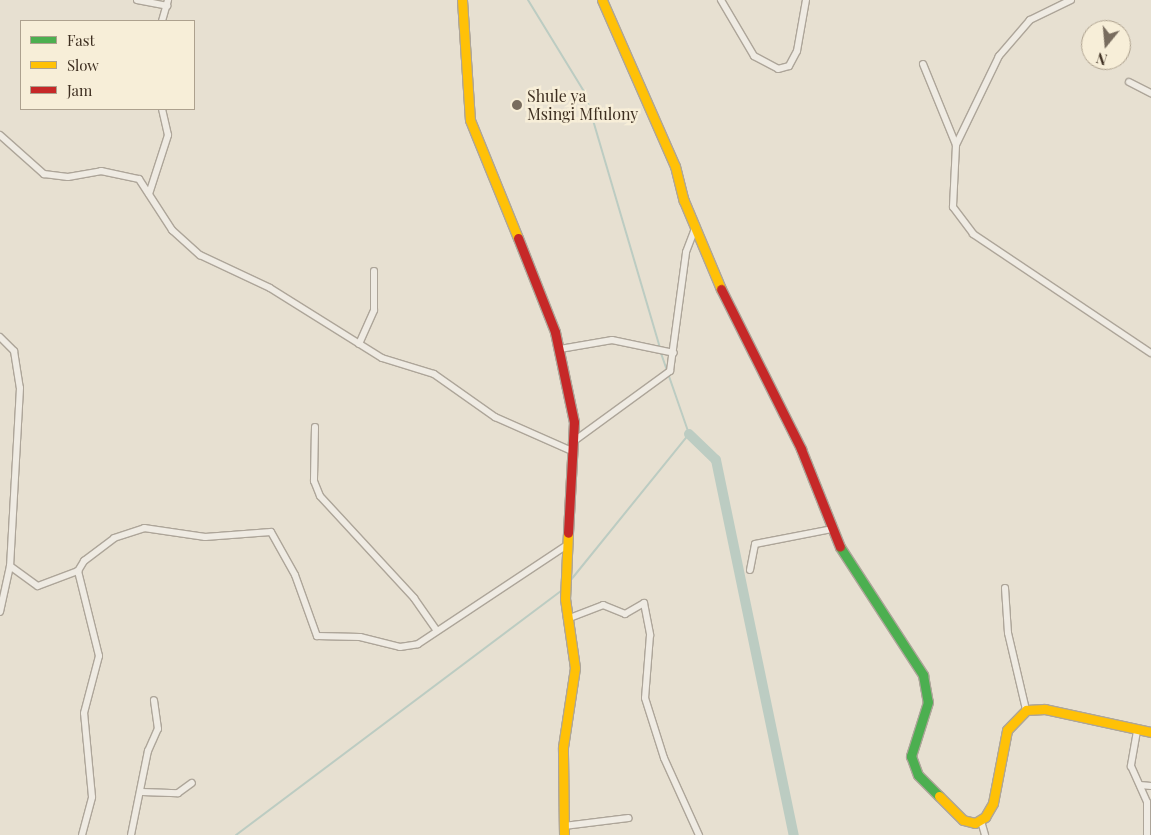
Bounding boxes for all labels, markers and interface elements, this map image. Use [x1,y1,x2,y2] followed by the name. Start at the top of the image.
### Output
[20,20,195,110] legend
[1081,20,1131,70] north arrow
[67,30,95,50] text: Fast
[1094,48,1109,69] text: N
[67,55,99,75] text: Slow
[67,80,92,100] text: Jam
[527,86,638,124] place label: Shule ya Msingi Mfulony
[511,99,523,111] marker: Shule ya Msingi Mfulony

